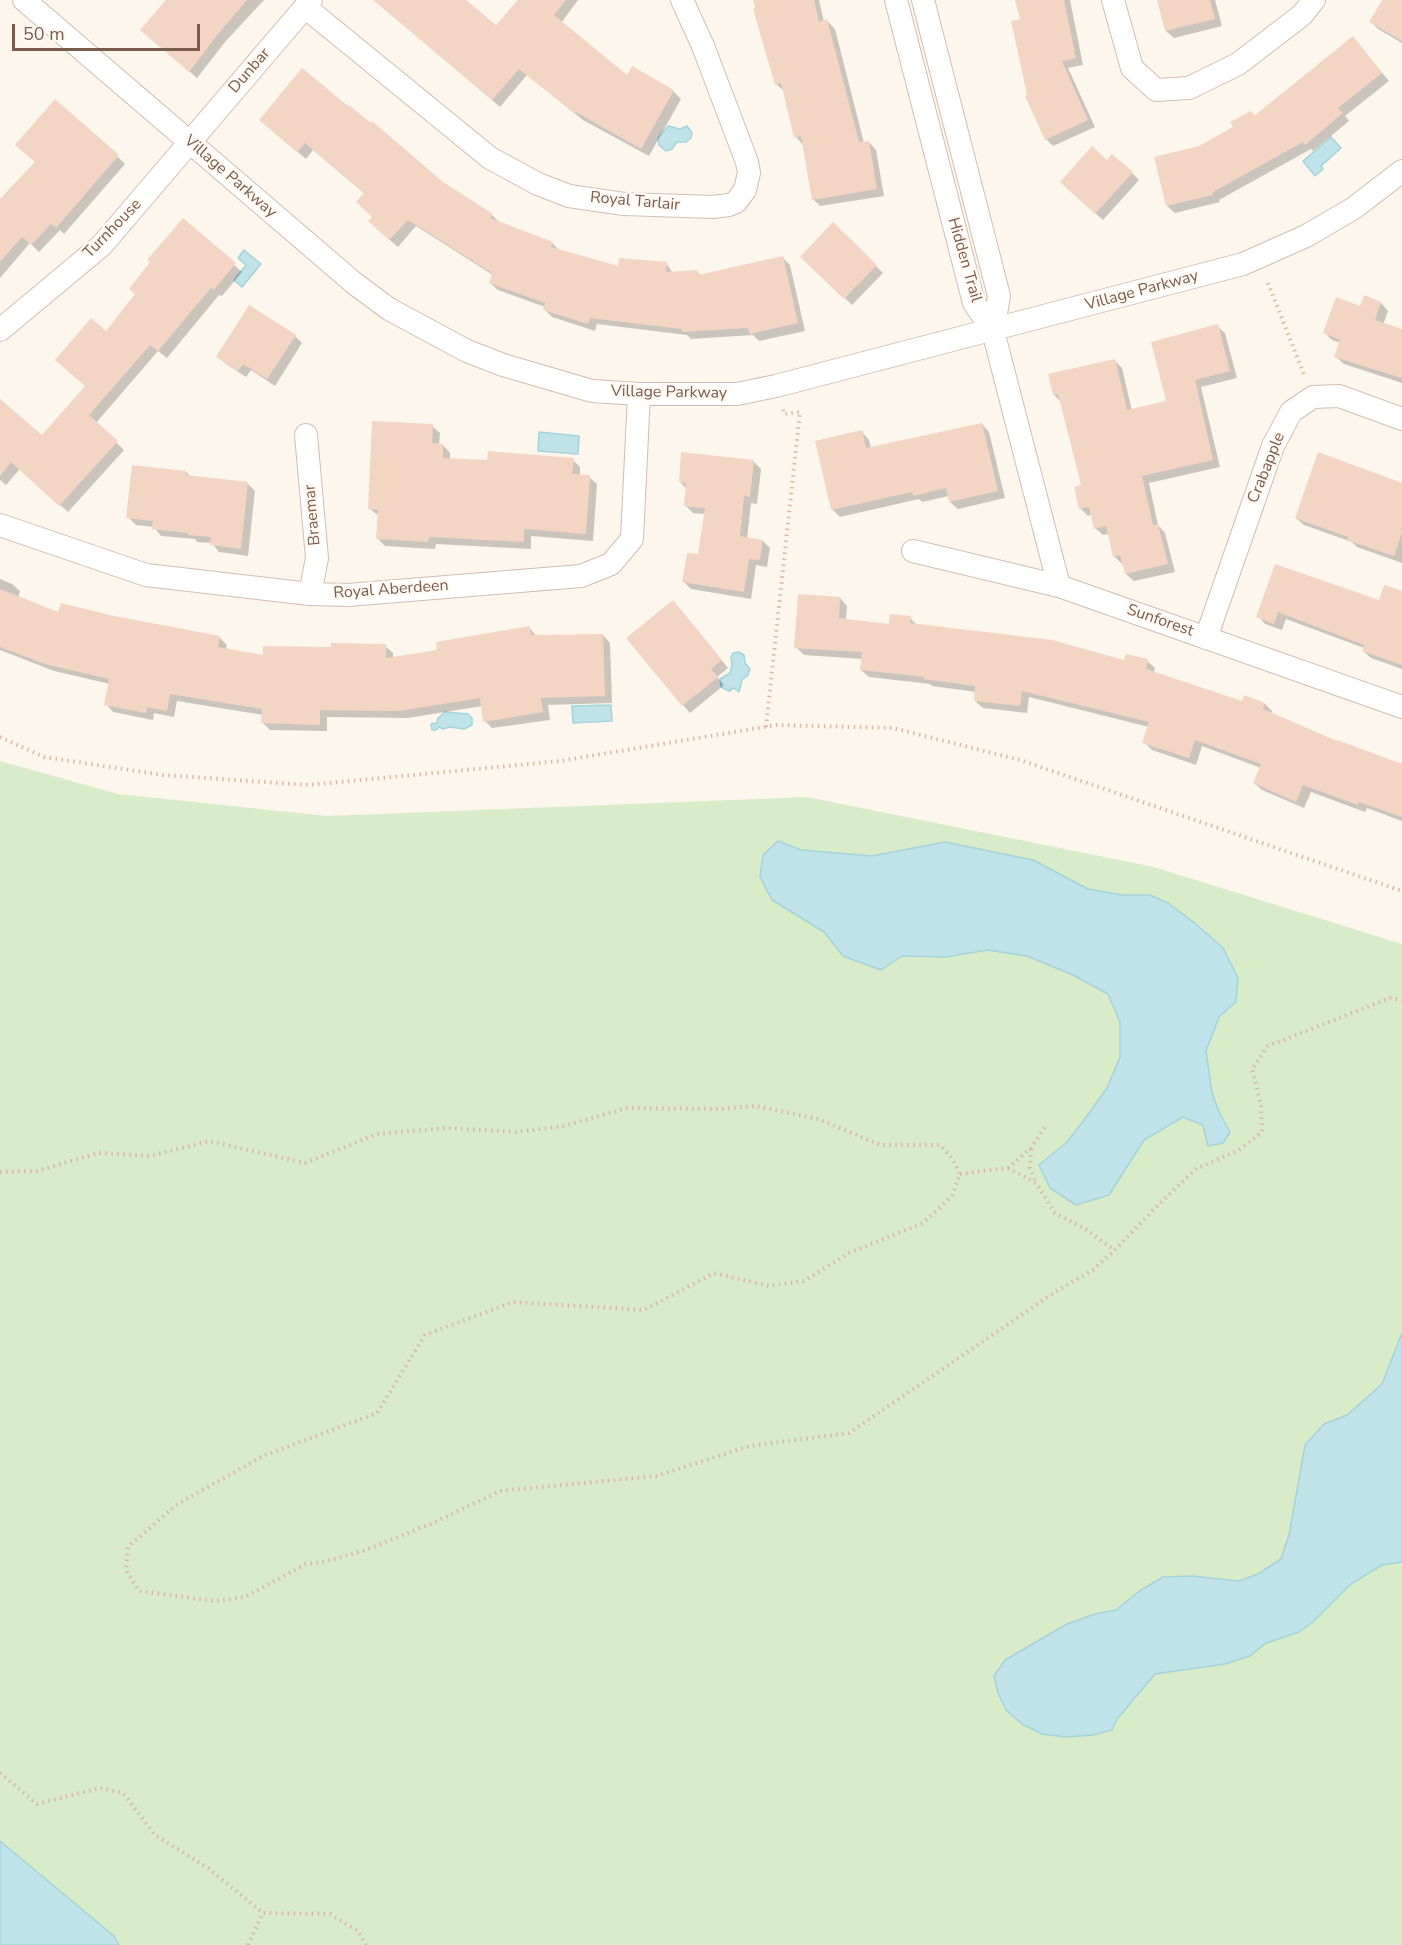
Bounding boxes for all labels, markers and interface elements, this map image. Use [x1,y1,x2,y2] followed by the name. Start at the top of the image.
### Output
[15,12,202,50] scale bar
[23,22,65,46] text: 50 m
[225,45,275,97] street label: Dunbar
[180,132,280,222] street label: Village Parkway
[589,189,681,215] street label: Royal Tarlair
[80,195,146,263] street label: Turnhouse
[943,215,985,305] street label: Hidden Trail
[1083,267,1201,315] street label: Village Parkway
[611,382,727,404] street label: Village Parkway
[1244,430,1290,506] street label: Crabapple
[301,484,325,546] street label: Braemar
[333,576,449,604] street label: Royal Aberdeen
[1124,601,1196,641] street label: Sunforest

